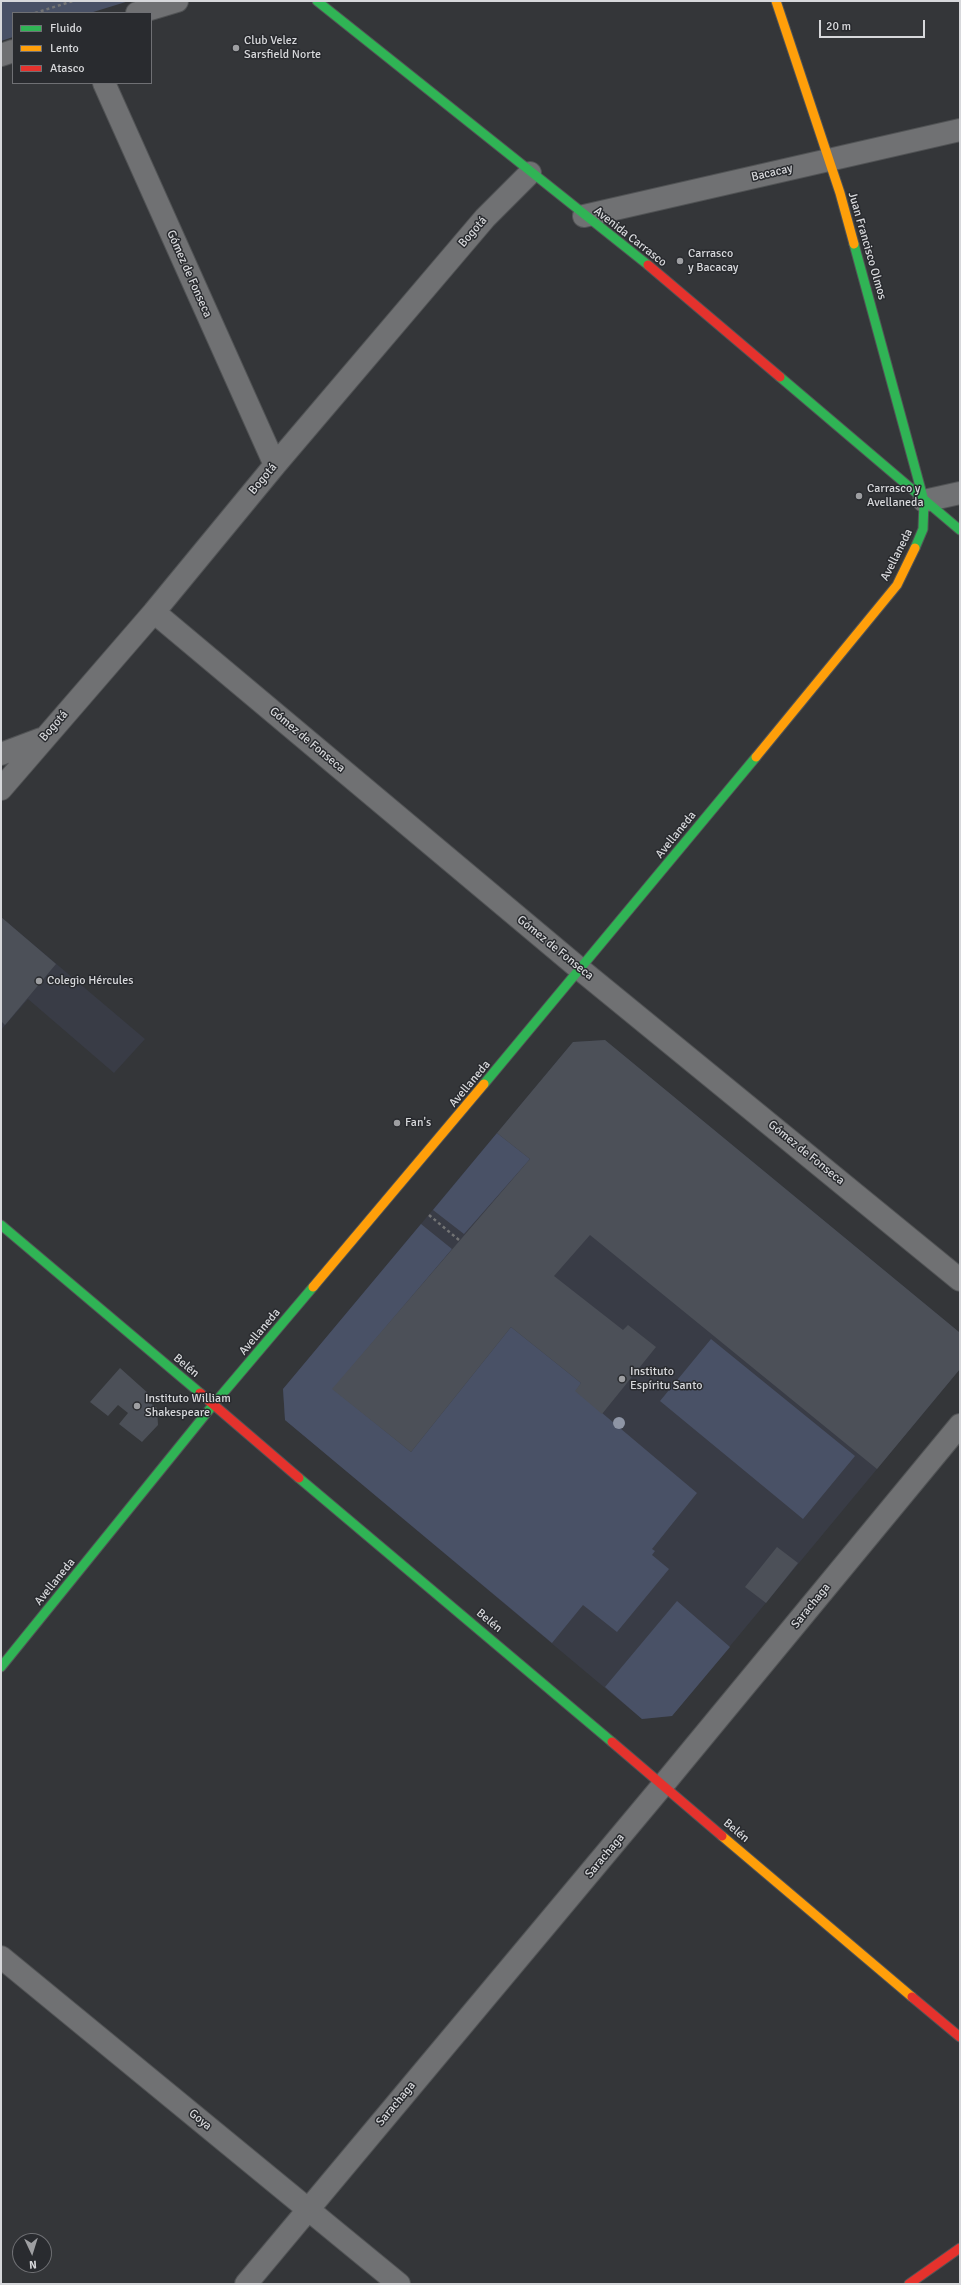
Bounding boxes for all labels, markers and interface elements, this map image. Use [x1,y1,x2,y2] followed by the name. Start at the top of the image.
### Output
[12,12,152,84] legend
[821,12,927,38] scale bar
[826,19,851,34] text: 20 m
[50,21,82,36] text: Fluido
[244,34,321,62] place label: Club Velez Sarsfield Norte
[50,41,79,56] text: Lento
[231,43,241,53] marker: Club Velez Sarsfield Norte
[50,61,85,76] text: Atasco
[750,161,794,185] street label: Bacacay
[845,190,889,302] street label: Juan Francisco Olmos
[591,204,669,270] street label: Avenida Carrasco
[456,214,490,250] street label: Bogotá
[163,228,215,320] street label: Gómez de Fonseca
[688,247,738,275] place label: Carrasco y Bacacay
[675,256,685,266] marker: Carrasco y Bacacay
[246,460,280,498] street label: Bogotá
[867,482,923,510] place label: Carrasco y Avellaneda
[854,491,864,501] marker: Carrasco y Avellaneda
[878,527,916,583] street label: Avellaneda
[266,704,348,776] street label: Gómez de Fonseca
[37,708,71,744] street label: Bogotá
[653,809,699,861] street label: Avellaneda
[514,913,596,983] street label: Gómez de Fonseca
[47,974,133,988] place label: Colegio Hércules
[34,976,44,986] marker: Colegio Hércules
[446,1058,494,1110] street label: Avellaneda
[405,1116,431,1130] place label: Fan's
[392,1118,402,1128] marker: Fan's
[765,1118,847,1188] street label: Gómez de Fonseca
[236,1306,284,1358] street label: Avellaneda
[170,1351,202,1381] street label: Belén
[630,1365,702,1393] place label: Instituto Espíritu Santo
[617,1374,627,1384] marker: Instituto Espíritu Santo
[145,1392,231,1420] place label: Instituto William Shakespeare
[132,1401,142,1411] marker: Instituto William Shakespeare
[32,1556,78,1608] street label: Avellaneda
[788,1581,834,1631] street label: Sarachaga
[473,1606,505,1636] street label: Belén
[720,1816,752,1846] street label: Belén
[582,1831,628,1881] street label: Sarachaga
[373,2079,419,2129] street label: Sarachaga
[186,2106,214,2134] street label: Goya
[12,2233,52,2273] north arrow
[29,2258,37,2271] text: N

